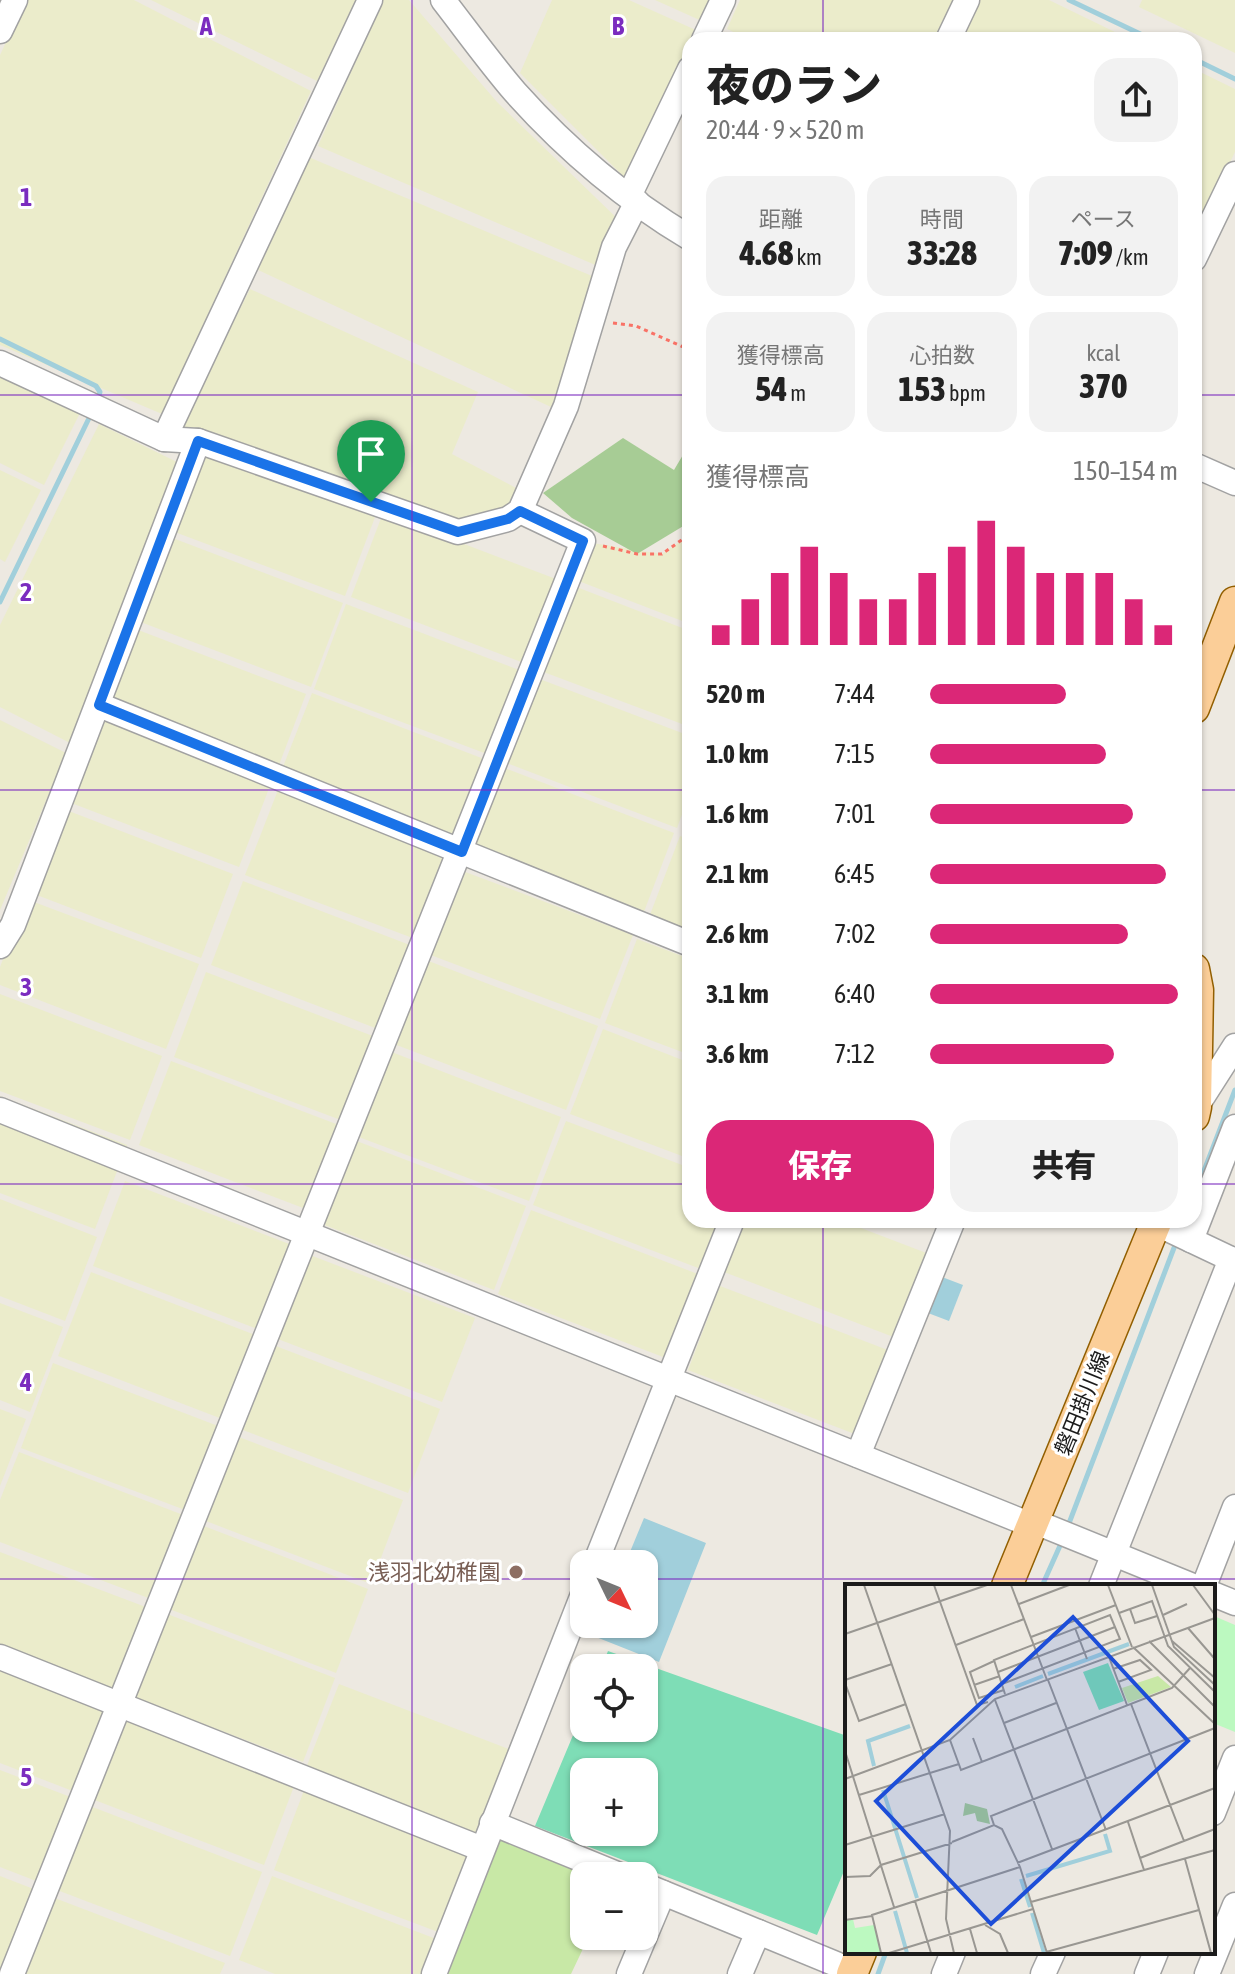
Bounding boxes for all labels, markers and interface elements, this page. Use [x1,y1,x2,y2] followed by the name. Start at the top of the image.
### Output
[199,11,213,41] text: A
[612,11,625,41] text: B
[1094,58,1178,142] button: share
[706,60,882,110] text: 夜のラン
[706,115,865,145] text: 20:44 · 9 × 520 m
[20,182,32,212] text: 1
[759,206,803,232] text: 距離
[920,206,964,232] text: 時間
[1071,206,1136,232] text: ペース
[739,233,793,272] text: 4.68
[907,233,977,272] text: 33:28
[1058,233,1113,272] text: 7:09
[793,244,822,270] text: km
[1113,244,1149,270] text: /km
[1087,340,1120,366] text: kcal
[737,342,825,368] text: 獲得標高
[909,342,975,368] text: 心拍数
[1079,366,1127,405] text: 370
[755,369,787,408] text: 54
[898,369,946,408] text: 153
[787,380,806,406] text: m
[946,380,986,406] text: bpm
[337,420,405,502] pin
[349,432,393,476] icon: arrive
[1073,456,1178,486] text: 150–154 m
[706,462,810,492] text: 獲得標高
[20,577,32,607] text: 2
[706,679,765,709] text: 520 m
[834,679,875,709] text: 7:44
[706,739,769,769] text: 1.0 km
[834,739,875,769] text: 7:15
[706,799,769,829] text: 1.6 km
[834,799,876,829] text: 7:01
[706,859,769,889] text: 2.1 km
[834,859,875,889] text: 6:45
[706,919,769,949] text: 2.6 km
[834,919,876,949] text: 7:02
[20,972,32,1002] text: 3
[706,979,769,1009] text: 3.1 km
[834,979,875,1009] text: 6:40
[706,1039,769,1069] text: 3.6 km
[834,1039,875,1069] text: 7:12
[706,1120,934,1212] button: 保存
[950,1120,1178,1212] button: 共有
[1049,1347,1115,1459] street label: 磐田掛川線
[19,1367,32,1397] text: 4
[570,1550,658,1638] north arrow
[570,1550,658,1950] map controls
[368,1559,500,1585] place label: 浅羽北幼稚園
[507,1563,525,1581] marker: 浅羽北幼稚園
[845,1584,1215,1954] inset map
[570,1654,658,1742] button: locate
[570,1758,658,1846] button: +
[20,1762,32,1792] text: 5
[570,1862,658,1950] button: −

